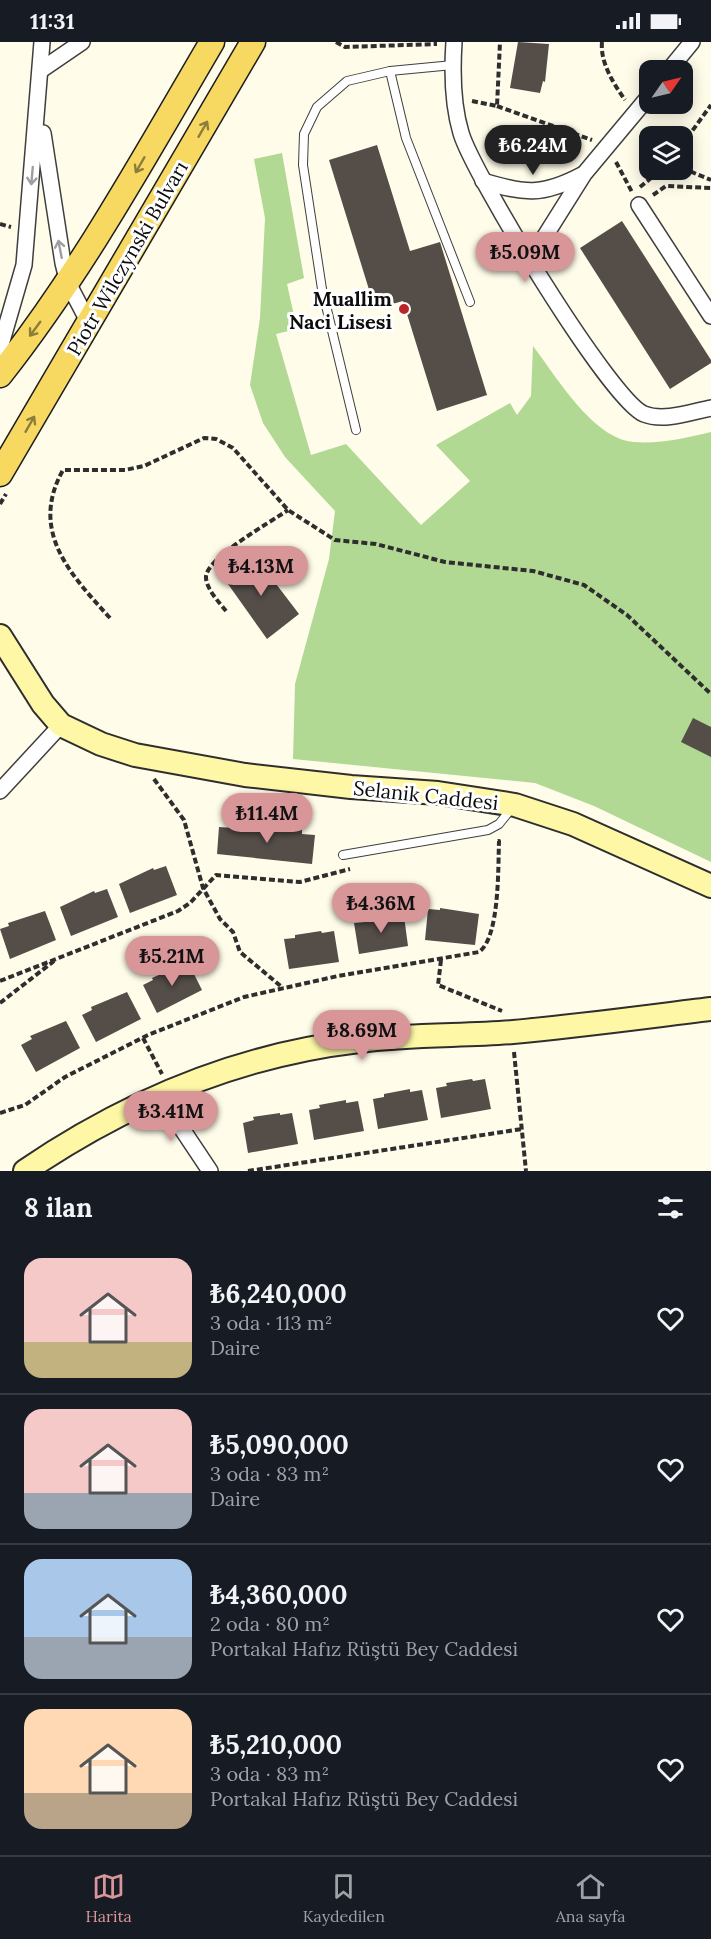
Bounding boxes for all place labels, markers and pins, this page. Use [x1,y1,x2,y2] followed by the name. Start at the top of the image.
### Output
[484,125,582,176] pin: ₺6.24M
[476,232,574,283] pin: ₺5.09M
[289,286,393,334] place label: Muallim Naci Lisesi
[397,302,411,316] marker: Muallim Naci Lisesi
[212,546,310,597] pin: ₺4.13M
[218,793,316,844] pin: ₺11.4M
[332,883,430,934] pin: ₺4.36M
[123,936,221,987] pin: ₺5.21M
[313,1010,411,1061] pin: ₺8.69M
[122,1091,220,1142] pin: ₺3.41M

